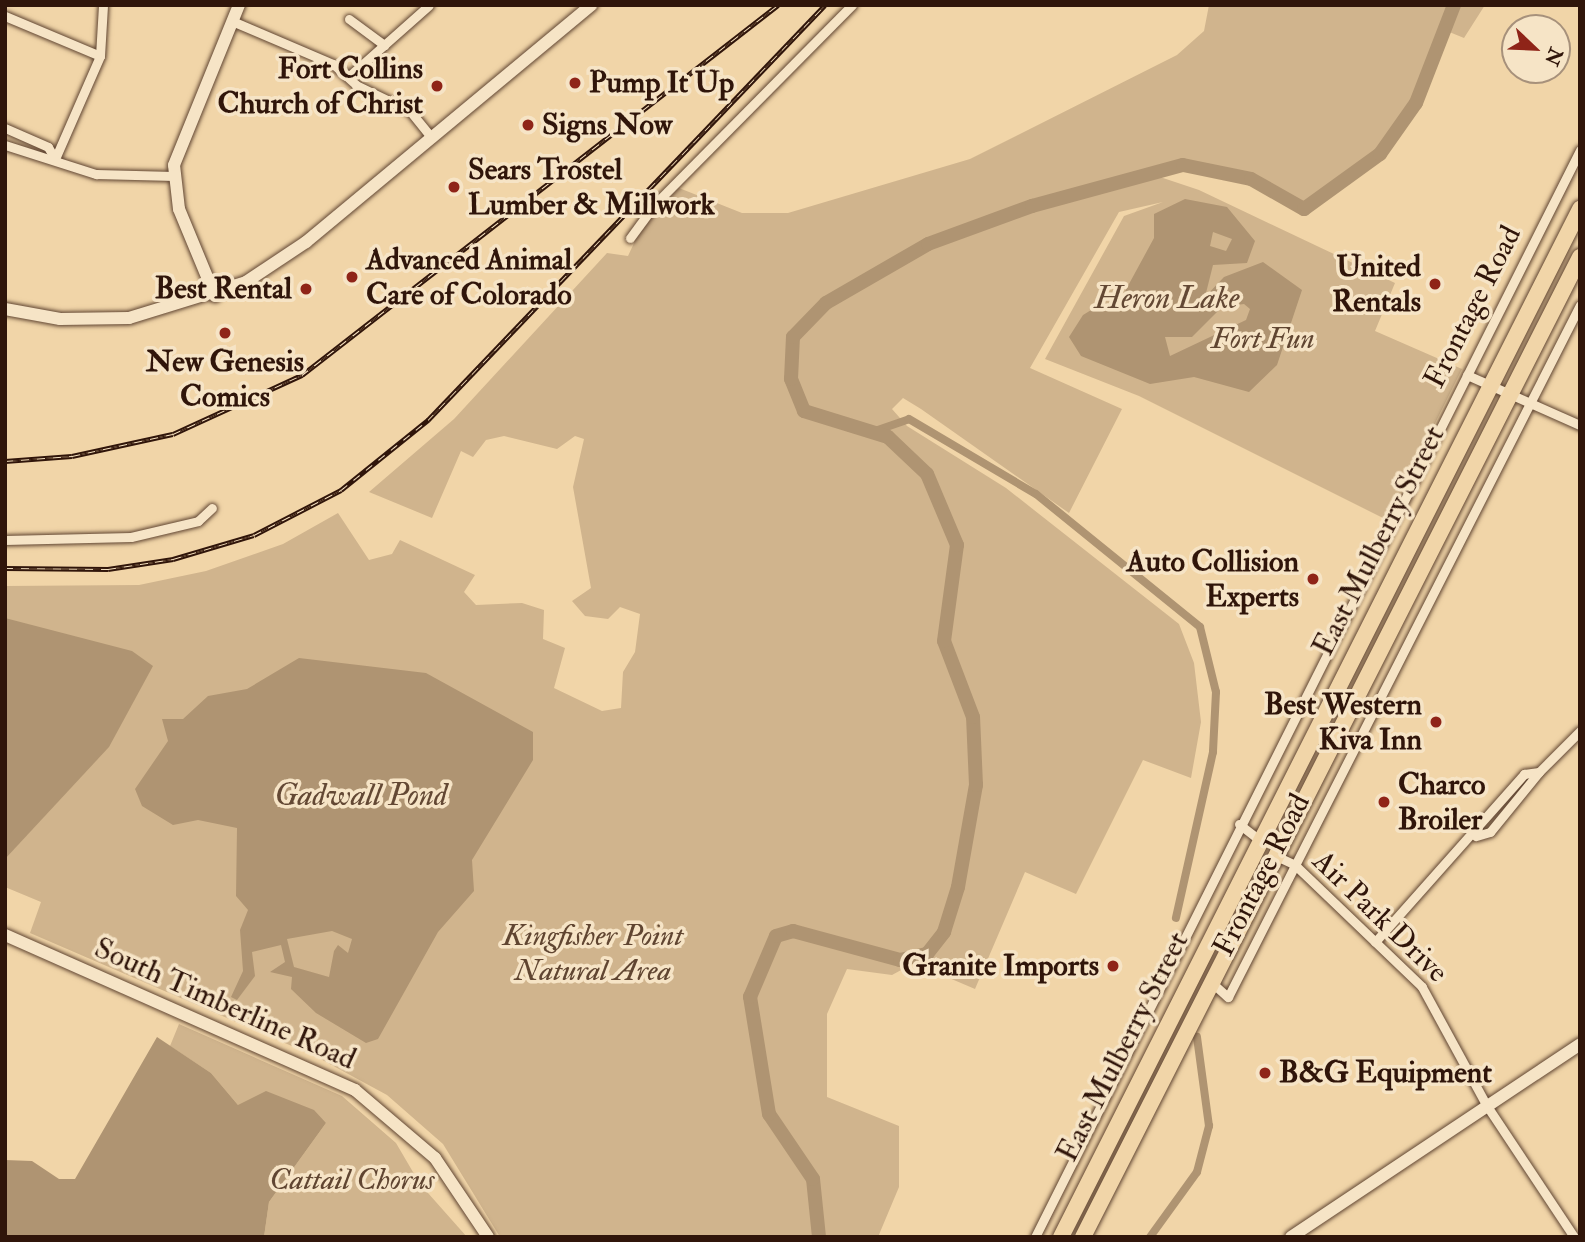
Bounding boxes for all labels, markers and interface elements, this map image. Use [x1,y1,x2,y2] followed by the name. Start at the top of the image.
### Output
[1501,14,1571,84] north arrow
[1539,44,1568,69] text: N
[217,51,423,122] place label: Fort Collins Church of Christ
[589,65,734,101] place label: Pump It Up
[567,75,583,91] marker: Pump It Up
[429,78,445,94] marker: Fort Collins Church of Christ
[542,107,672,143] place label: Signs Now
[520,117,536,133] marker: Signs Now
[468,152,715,222] place label: Sears Trostel Lumber & Millwork
[446,179,462,195] marker: Sears Trostel Lumber & Millwork
[1417,220,1529,394] street label: Frontage Road
[366,242,572,312] place label: Advanced Animal Care of Colorado
[1332,249,1421,320] place label: United Rentals
[344,269,360,285] marker: Advanced Animal Care of Colorado
[155,271,292,307] place label: Best Rental
[1427,276,1443,292] marker: United Rentals
[1095,279,1239,317] water label: Heron Lake
[298,281,314,297] marker: Best Rental
[1211,321,1315,357] park label: Fort Fun
[217,325,233,341] marker: New Genesis Comics
[146,344,304,414] place label: New Genesis Comics
[1305,420,1453,662] street label: East Mulberry Street
[1127,544,1299,614] place label: Auto Collision Experts
[1305,571,1321,587] marker: Auto Collision Experts
[1264,687,1422,758] place label: Best Western Kiva Inn
[1428,714,1444,730] marker: Best Western Kiva Inn
[1398,767,1486,838] place label: Charco Broiler
[275,776,447,814] water label: Gadwall Pond
[1206,788,1318,962] street label: Frontage Road
[1376,794,1392,810] marker: Charco Broiler
[1305,844,1455,990] street label: Air Park Drive
[503,918,683,988] park label: Kingfisher Point Natural Area
[1049,926,1197,1168] street label: East Mulberry Street
[89,930,361,1078] street label: South Timberline Road
[902,948,1099,984] place label: Granite Imports
[1105,958,1121,974] marker: Granite Imports
[1279,1055,1492,1091] place label: B&G Equipment
[1257,1065,1273,1081] marker: B&G Equipment
[269,1162,435,1198] park label: Cattail Chorus

